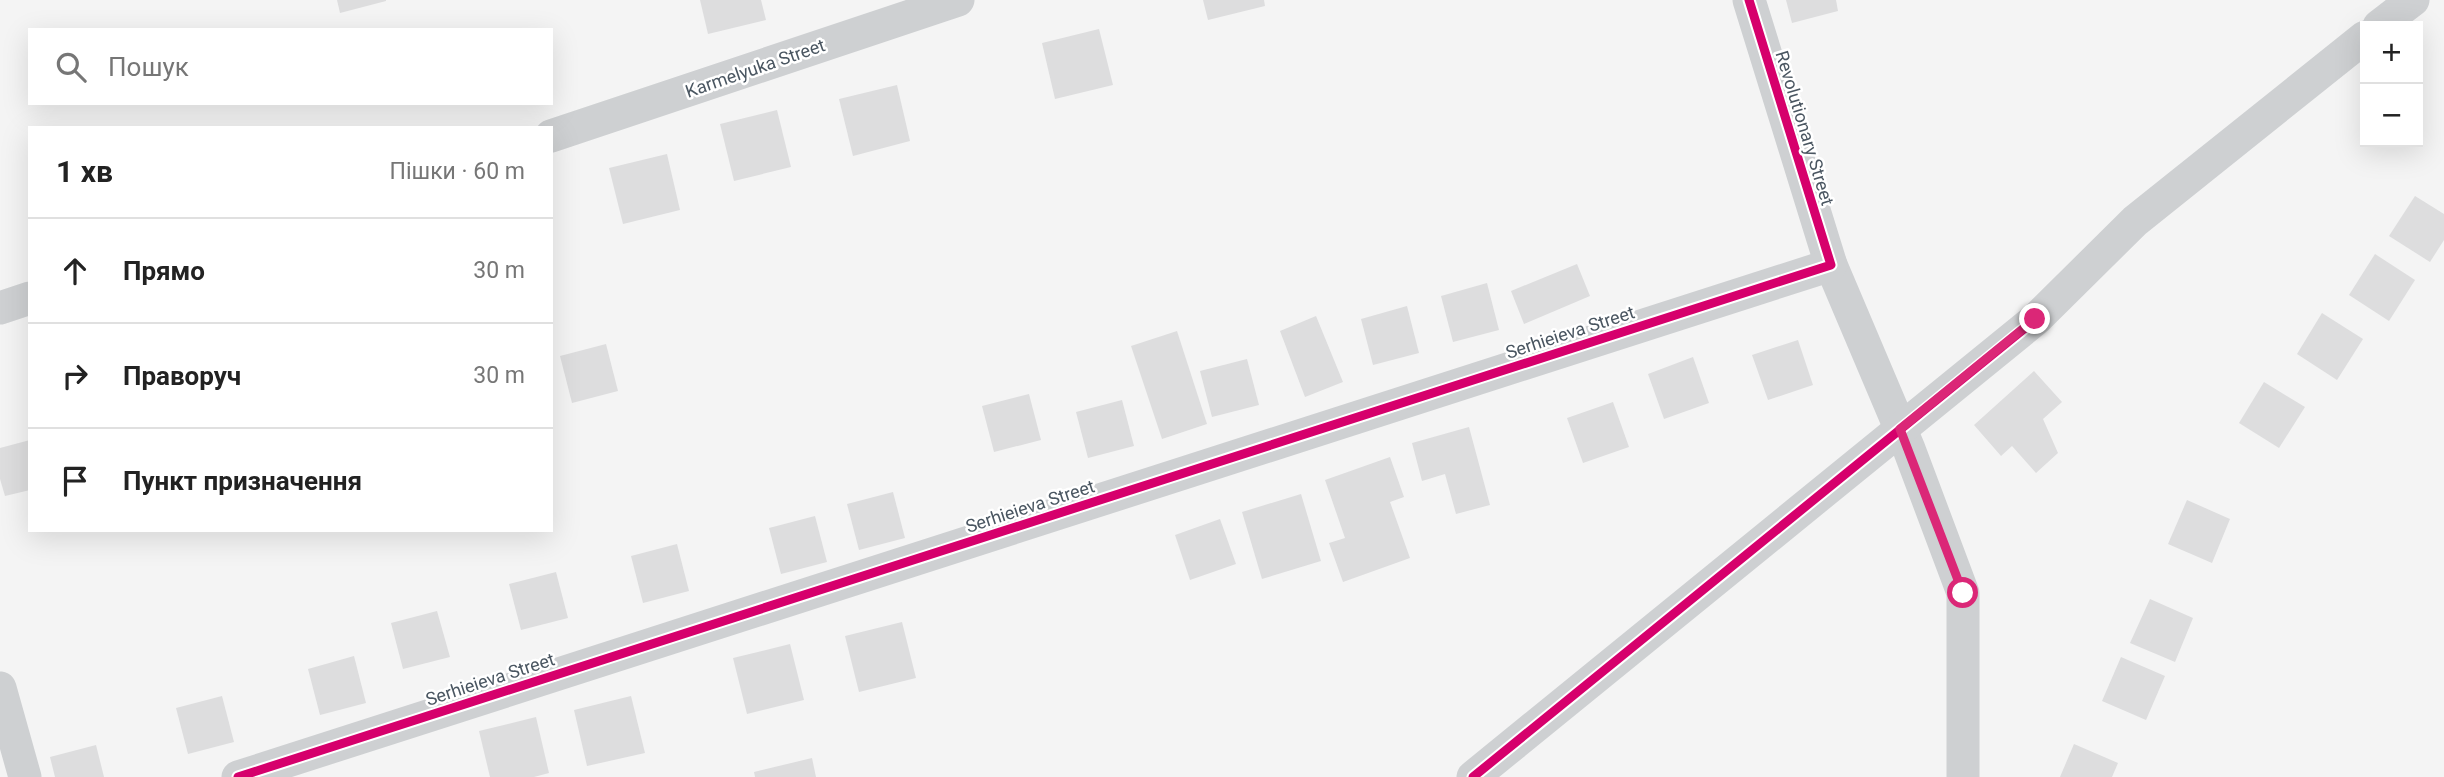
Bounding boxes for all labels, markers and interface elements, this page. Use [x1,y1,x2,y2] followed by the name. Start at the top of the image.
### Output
[2360,21,2423,147] map controls
[2360,21,2423,84] button: +
[28,28,553,105] search box
[682,34,828,102] street label: Karmelyuka Street
[52,48,90,86] icon: search
[1771,48,1839,208] street label: Revolutionary Street
[108,52,189,82] text: Пошук
[2360,84,2423,147] button: −
[56,154,113,189] text: 1 хв
[390,158,525,185] text: Пішки · 60 m
[56,252,94,290] icon: ahead
[123,256,205,286] text: Прямо
[473,257,525,284] text: 30 m
[1503,301,1637,363] street label: Serhieieva Street
[2019,303,2050,334] route end
[56,357,94,395] icon: right
[123,361,241,391] text: Праворуч
[473,362,525,389] text: 30 m
[56,462,94,500] icon: arrive
[123,466,362,496] text: Пункт призначення
[963,475,1097,537] street label: Serhieieva Street
[1947,577,1978,608] route start
[423,648,557,710] street label: Serhieieva Street

